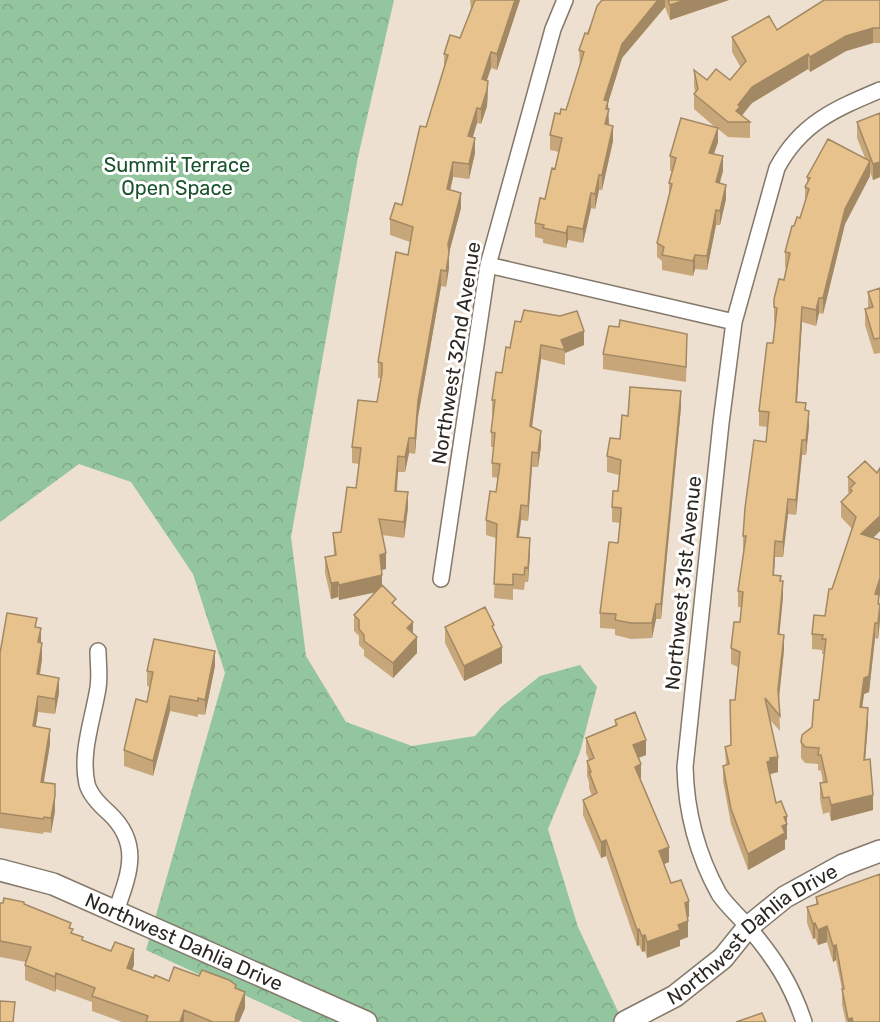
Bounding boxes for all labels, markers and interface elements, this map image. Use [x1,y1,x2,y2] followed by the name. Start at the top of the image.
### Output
[104,153,250,200] park label: Summit Terrace Open Space
[427,240,485,466] street label: Northwest 32nd Avenue
[660,475,706,691] street label: Northwest 31st Avenue
[663,859,841,1010] street label: Northwest Dahlia Drive
[81,888,287,996] street label: Northwest Dahlia Drive

